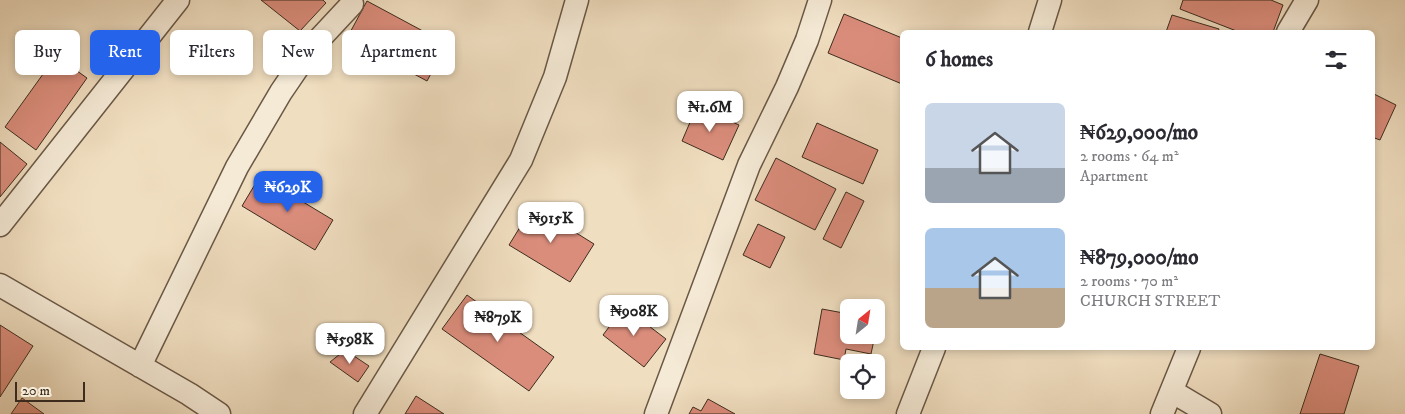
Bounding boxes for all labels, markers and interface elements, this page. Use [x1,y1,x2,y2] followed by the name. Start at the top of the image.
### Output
[15,30,80,75] chip: Buy
[90,30,160,75] chip: Rent
[170,30,253,75] chip: Filters
[263,30,332,75] chip: New
[342,30,455,75] chip: Apartment
[1322,46,1350,74] icon: filters
[925,47,993,73] text: 6 homes
[675,90,745,133] pin: ₦1.6M
[688,97,732,117] text: ₦1.6M
[1080,120,1198,146] text: ₦629,000/mo
[965,123,1025,183] icon: home
[1080,146,1179,166] text: 2 rooms · 64 m²
[1080,166,1148,186] text: Apartment
[253,170,323,213] pin: ₦629K
[265,177,311,197] text: ₦629K
[516,202,586,244] pin: ₦915K
[529,208,573,228] text: ₦915K
[1080,245,1198,271] text: ₦879,000/mo
[965,248,1025,308] icon: home
[1080,271,1178,291] text: 2 rooms · 70 m²
[1080,291,1220,311] text: CHURCH STREET
[599,294,669,337] pin: ₦908K
[840,299,885,344] north arrow
[840,299,885,399] map controls
[463,300,533,343] pin: ₦879K
[610,301,658,321] text: ₦908K
[474,307,522,327] text: ₦879K
[315,322,385,365] pin: ₦598K
[327,329,373,349] text: ₦598K
[840,354,885,399] button: locate
[15,379,85,402] scale bar
[22,382,50,400] text: 20 m

